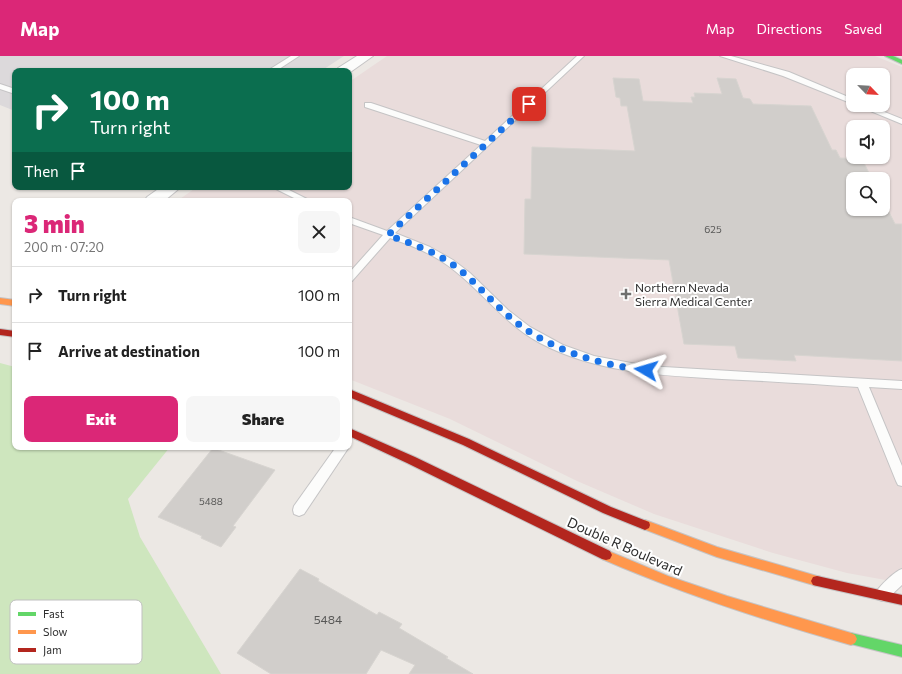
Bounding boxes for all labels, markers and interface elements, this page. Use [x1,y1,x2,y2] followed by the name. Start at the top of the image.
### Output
[20,17,59,40] text: Map
[706,20,735,37] text: Map
[757,20,822,37] text: Directions
[844,20,882,37] text: Saved
[846,68,890,112] north arrow
[846,68,890,216] map controls
[90,82,170,116] text: 100 m
[24,84,76,136] icon: right
[512,87,546,121] pin
[518,93,540,115] icon: arrive
[90,116,170,138] text: Turn right
[846,120,890,164] button: sound
[67,160,89,182] icon: arrive
[24,162,59,180] text: Then
[846,172,890,216] button: search
[24,209,85,238] text: 3 min
[298,211,340,253] button: close
[704,223,722,235] house number: 625
[24,239,104,255] text: 200 m · 07:20
[635,280,752,308] place label: Northern Nevada Sierra Medical Center
[24,284,46,306] icon: right
[58,286,127,304] text: Turn right
[298,286,340,304] text: 100 m
[620,288,632,300] marker: Northern Nevada Sierra Medical Center
[24,340,46,362] icon: arrive
[58,342,200,360] text: Arrive at destination
[298,342,340,360] text: 100 m
[625,349,667,391] position arrow
[24,396,178,442] button: Exit
[186,396,340,442] button: Share
[199,495,223,507] house number: 5488
[565,513,685,579] street label: Double R Boulevard
[10,600,142,664] legend
[43,607,65,620] text: Fast
[314,612,342,626] house number: 5484
[43,625,68,638] text: Slow
[43,643,62,657] text: Jam

